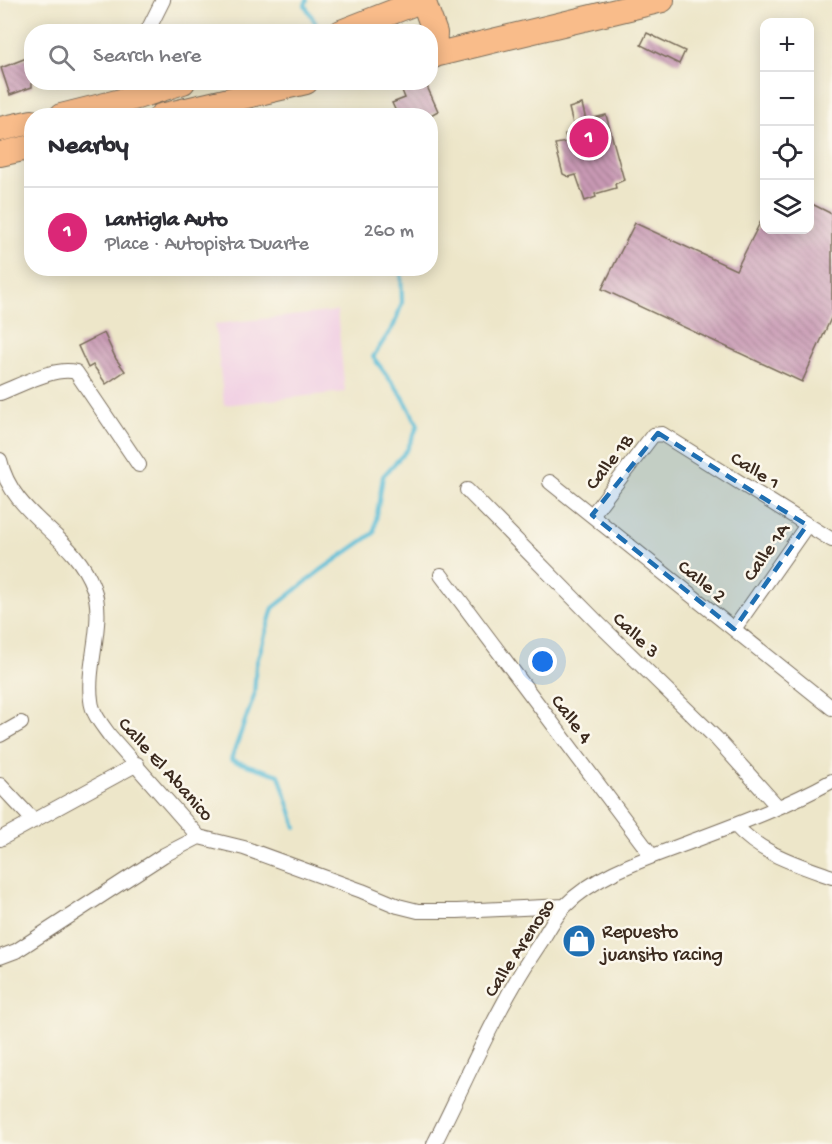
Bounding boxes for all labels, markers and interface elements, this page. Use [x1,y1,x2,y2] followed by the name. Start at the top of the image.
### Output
[760,18,814,234] map controls
[760,18,814,72] button: +
[24,24,438,90] search box
[45,41,78,74] icon: search
[93,44,201,70] text: Search here
[760,72,814,126] button: −
[570,116,608,160] pin: 1
[760,126,814,180] button: locate
[48,132,129,163] text: Nearby
[760,180,814,234] button: layers
[105,208,228,234] text: Lantigla Auto
[63,221,72,244] text: 1
[364,221,414,244] text: 260 m
[105,234,309,257] text: Place · Autopista Duarte
[582,430,640,496] street label: Calle 1B
[725,448,783,496] street label: Calle 1
[740,519,797,587] street label: Calle 1A
[672,556,730,609] street label: Calle 2
[606,609,663,664] street label: Calle 3
[528,647,557,676] your location
[544,691,596,750] street label: Calle 4
[112,714,217,827] street label: Calle El Abanico
[481,895,561,1002] street label: Calle Arenoso
[599,922,723,968] place label: Repuesto juansito racing
[561,923,597,959] shop icon: Repuesto juansito racing

